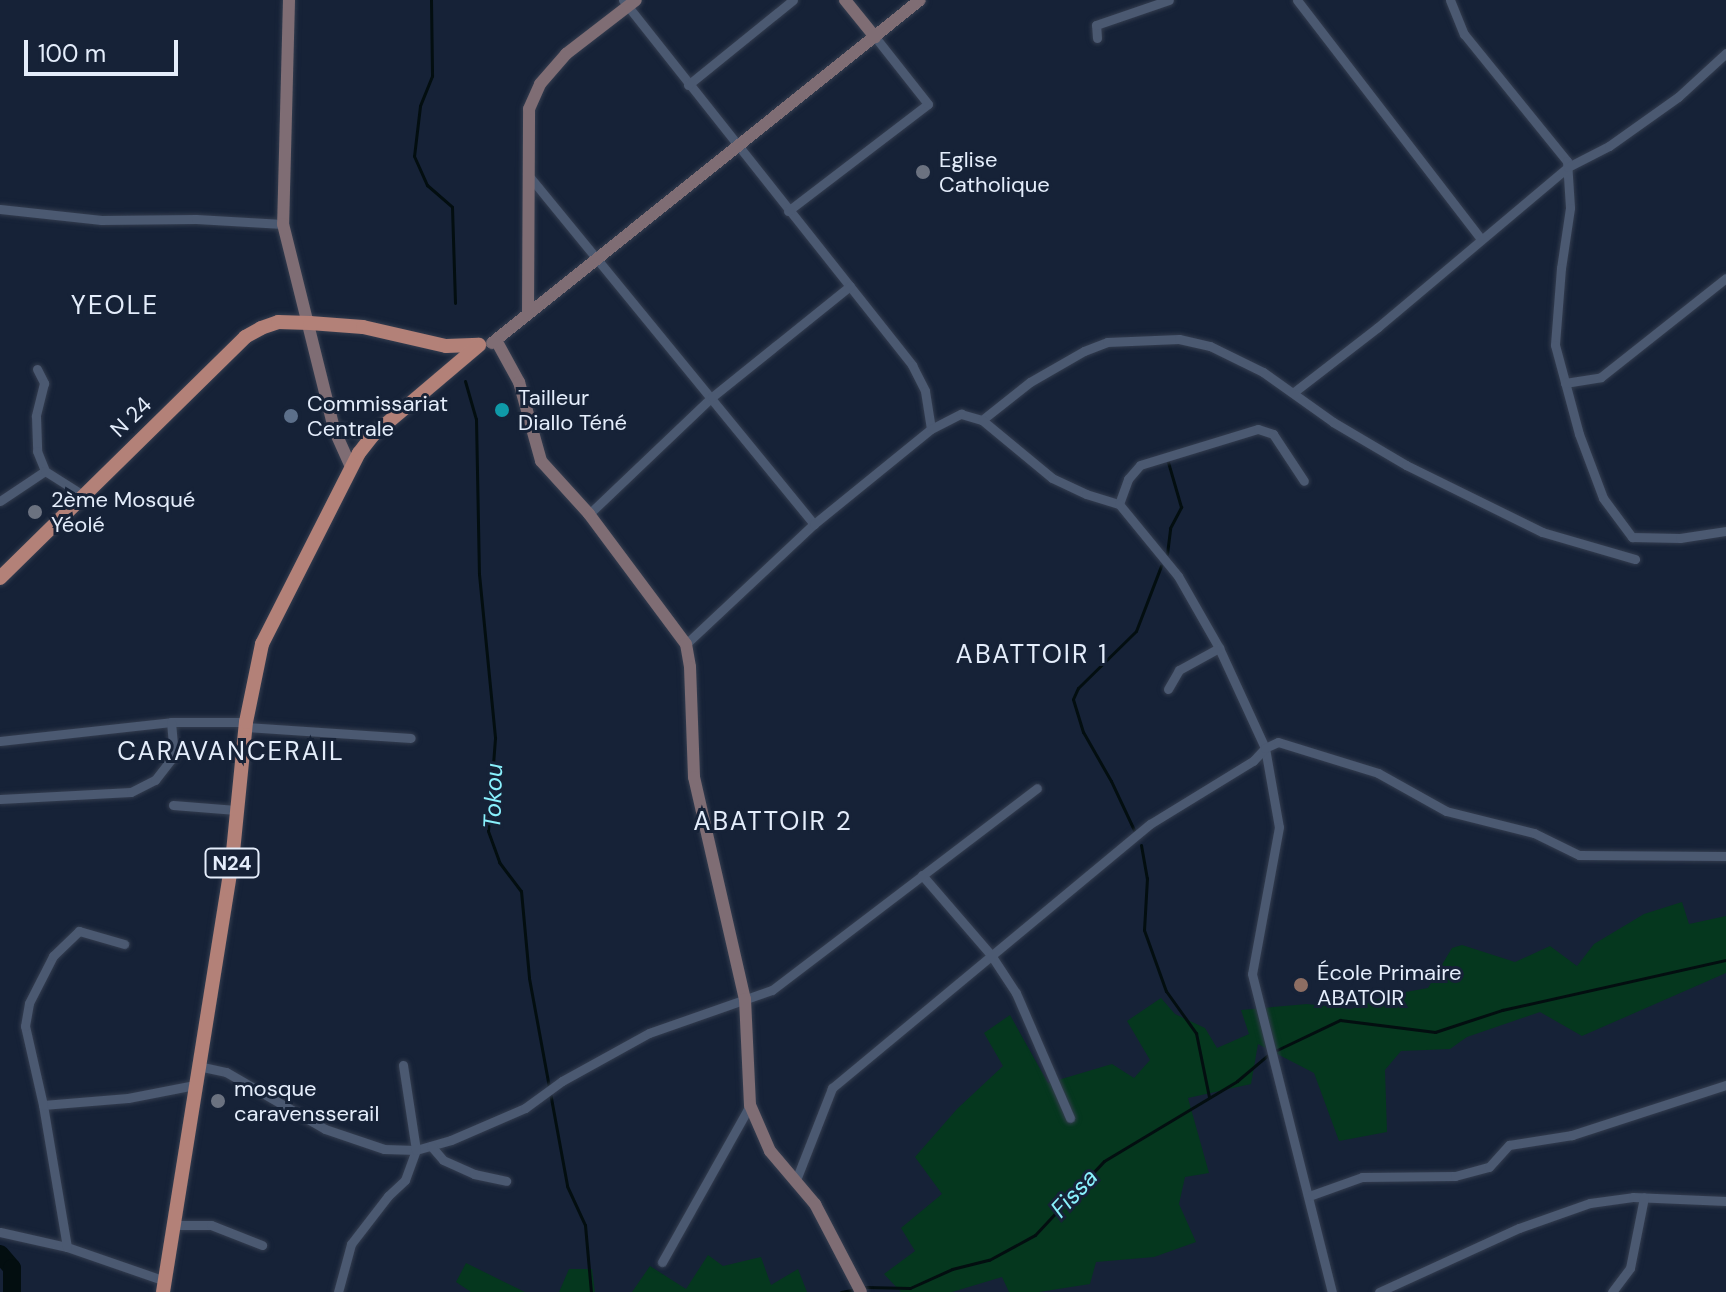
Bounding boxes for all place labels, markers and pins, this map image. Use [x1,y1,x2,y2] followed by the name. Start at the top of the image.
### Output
[939,146,1050,198] place label: Eglise Catholique
[914,163,932,181] marker: Eglise Catholique
[518,384,627,436] place label: Tailleur Diallo Téné
[307,390,448,442] place label: Commissariat Centrale
[493,401,511,419] marker: Tailleur Diallo Téné
[282,407,300,425] marker: Commissariat Centrale
[51,486,195,538] place label: 2ème Mosqué Yéolé
[26,503,44,521] marker: 2ème Mosqué Yéolé
[1317,959,1462,1010] place label: École Primaire ABATOIR
[1292,976,1310,994] marker: École Primaire ABATOIR
[234,1075,379,1126] place label: mosque caravensserail
[209,1092,227,1110] marker: mosque caravensserail

